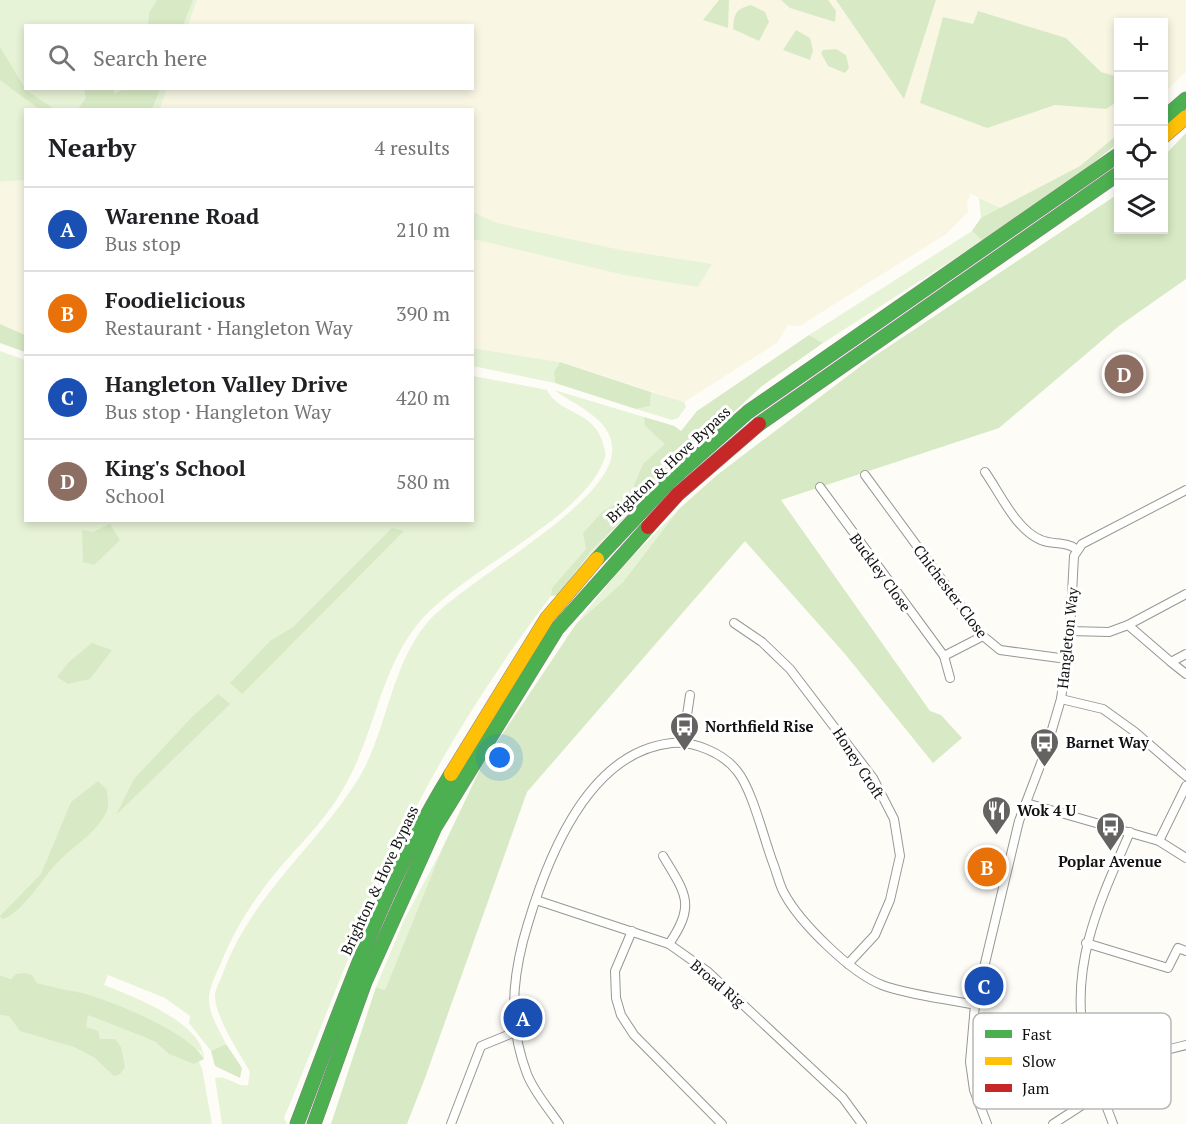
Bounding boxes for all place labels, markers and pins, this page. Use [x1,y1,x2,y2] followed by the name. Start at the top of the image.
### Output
[1104,352,1144,397] pin: D
[668,710,700,752] bus stop icon: Northfield Rise
[705,716,814,736] place label: Northfield Rise
[1029,726,1061,768] bus stop icon: Barnet Way
[1066,732,1150,752] place label: Barnet Way
[980,794,1012,836] restaurant icon: Wok 4 U
[1017,800,1077,820] place label: Wok 4 U
[1094,810,1126,852] bus stop icon: Poplar Avenue
[968,844,1006,890] pin: B
[1058,851,1162,871] place label: Poplar Avenue
[964,964,1004,1008] pin: C
[504,996,542,1040] pin: A

